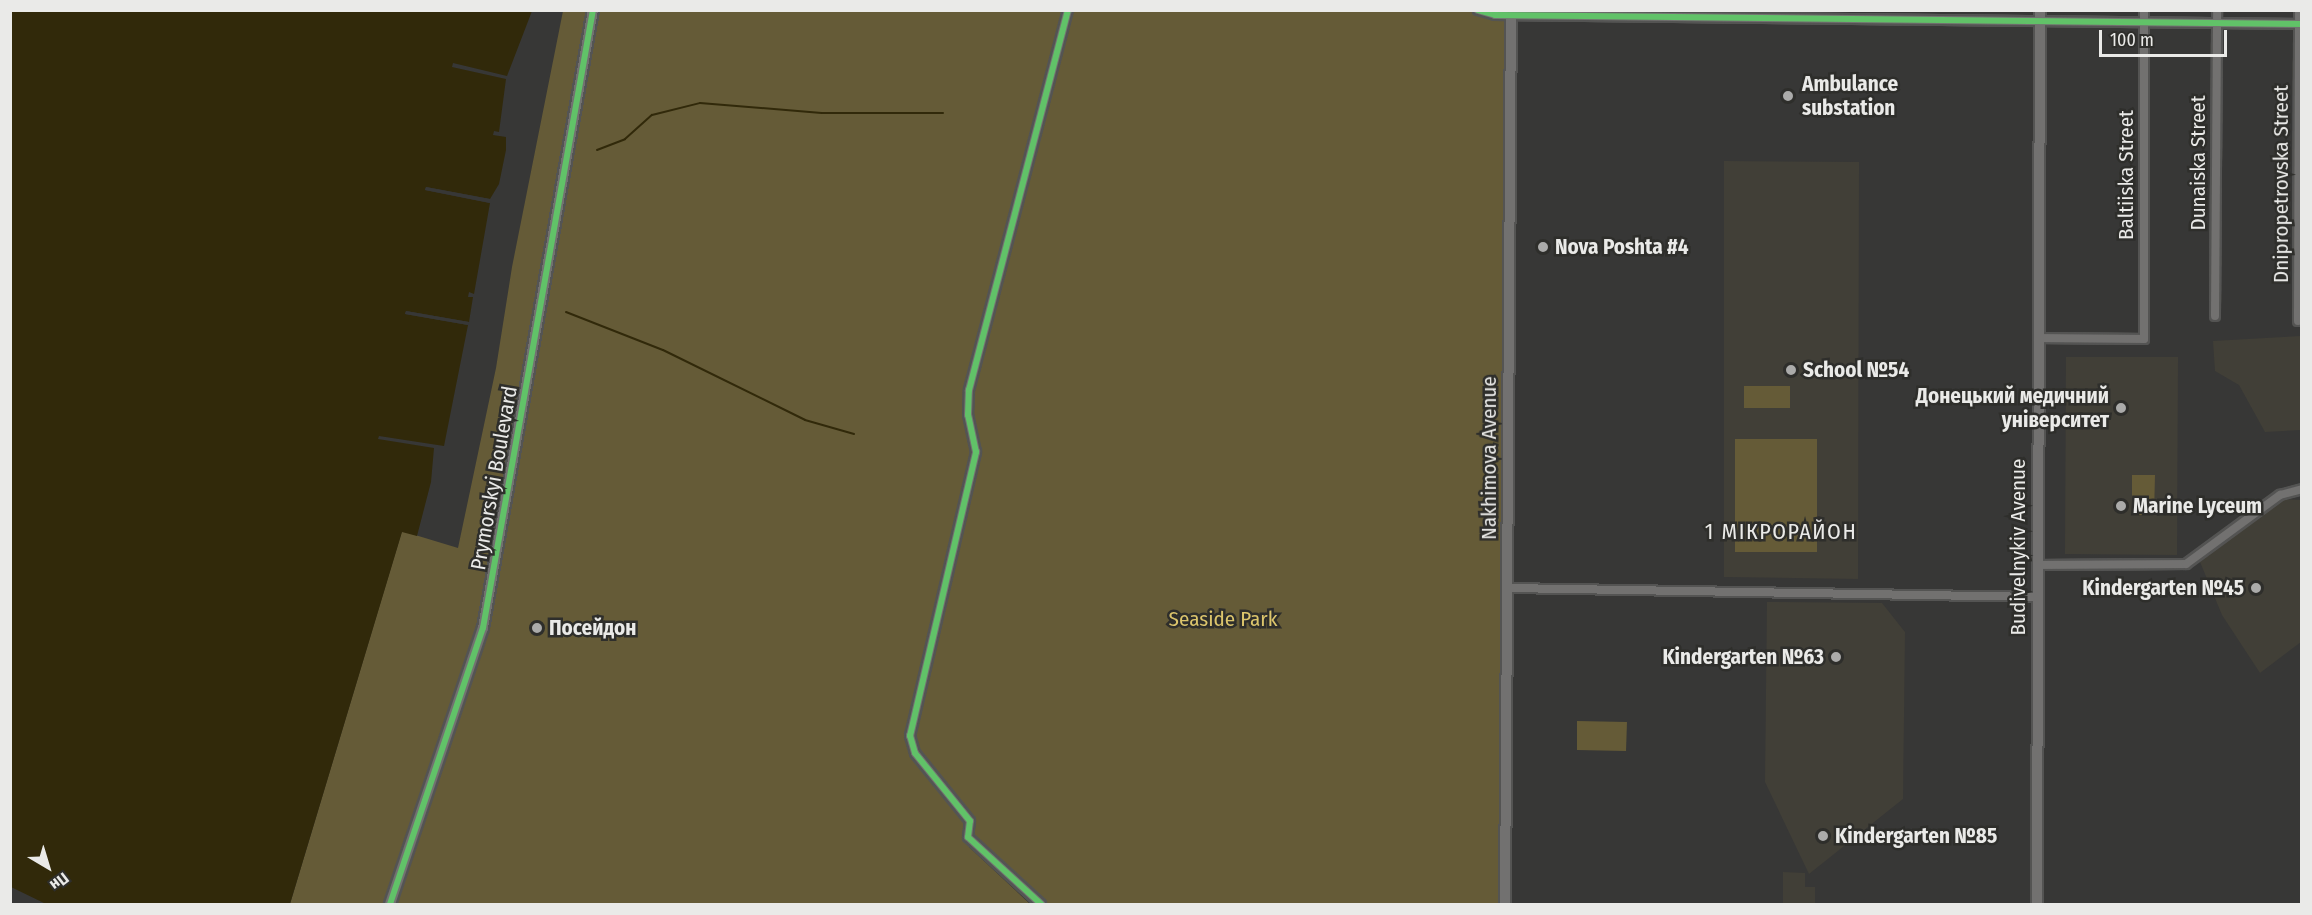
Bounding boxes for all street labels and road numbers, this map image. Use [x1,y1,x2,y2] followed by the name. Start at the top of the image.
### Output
[2268,85,2294,283] street label: Dnipropetrovska Street
[2185,95,2211,231] street label: Dunaiska Street
[2113,110,2139,240] street label: Baltiiska Street
[1476,376,1502,540] street label: Nakhimova Avenue
[465,384,523,572] street label: Prymorskyi Boulevard
[2005,459,2031,635] street label: Budivelnykiv Avenue

